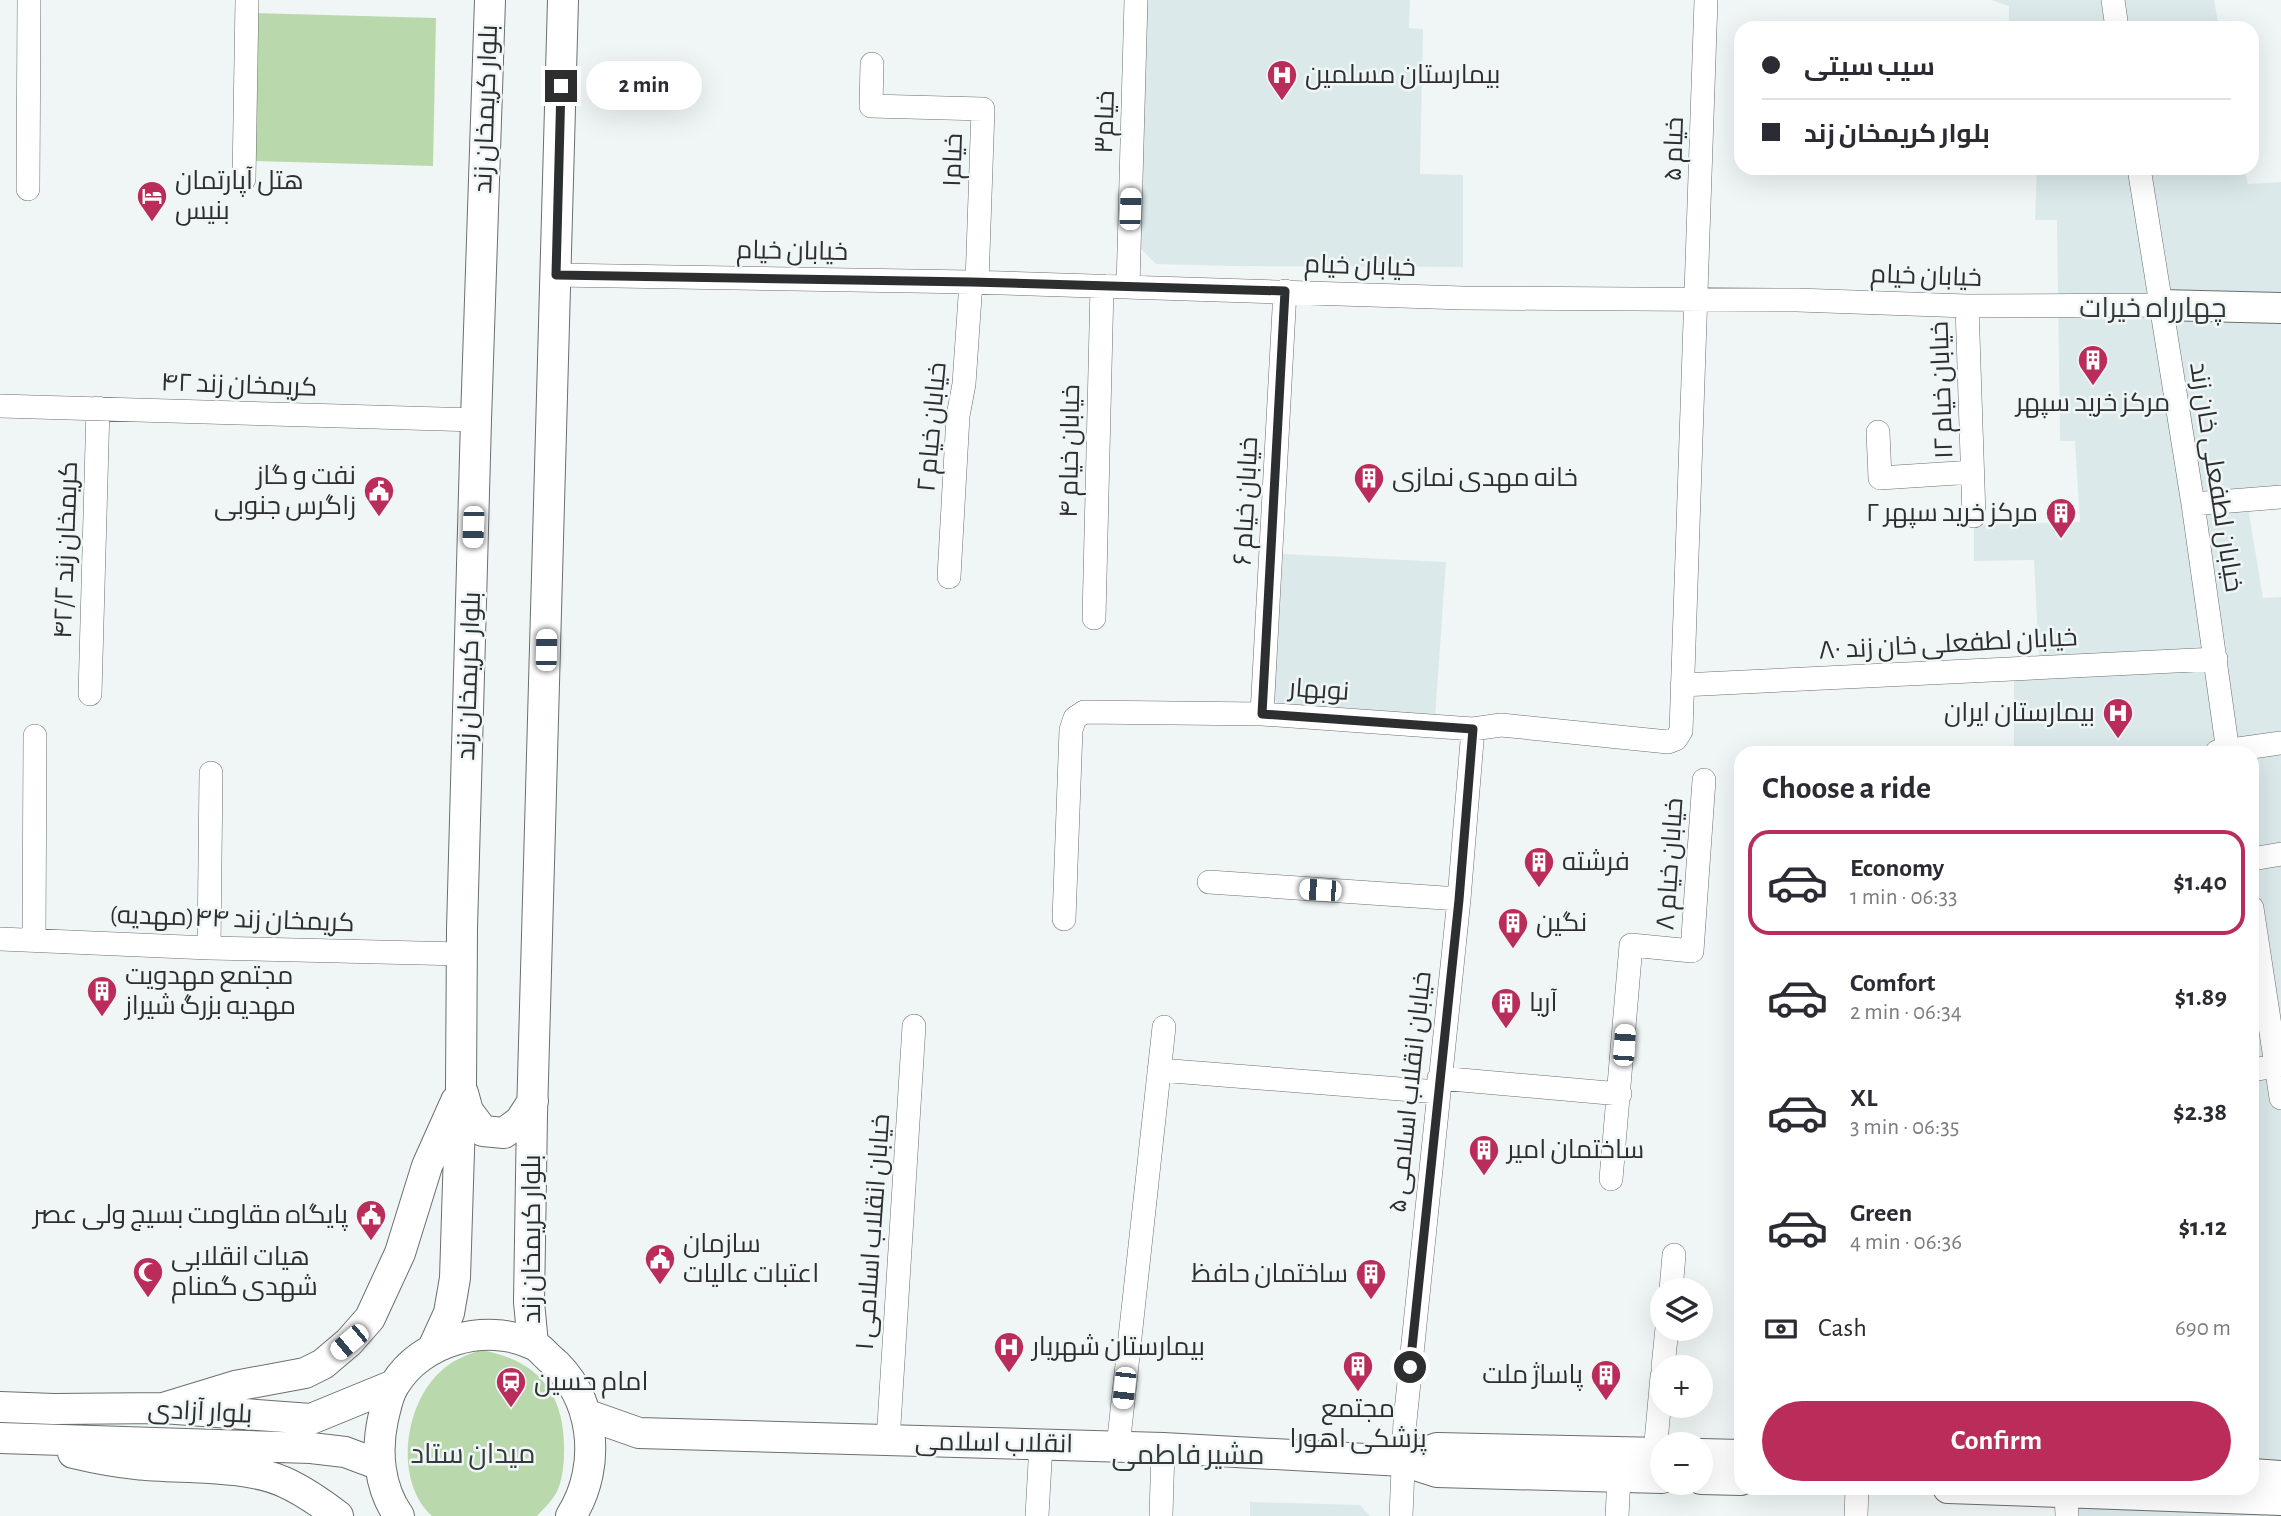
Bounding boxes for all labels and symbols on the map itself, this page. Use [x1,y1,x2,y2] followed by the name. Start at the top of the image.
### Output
[470,24,503,194] street label: بلوار کریمخان زند
[1265,58,1299,102] hospital icon: بیمارستان مسلمین
[586,62,701,110] callout: 2 min
[1305,62,1500,90] place label: بیمارستان مسلمین
[545,70,577,102] route end
[1091,90,1123,154] street label: خیام۳
[1660,116,1692,182] street label: ۵ خیام
[939,133,971,188] street label: ۱خیام
[175,166,304,226] place label: هتل آپارتمان بنیس
[135,179,169,223] hotel icon: هتل آپارتمان بنیس
[1119,188,1142,230] car
[736,237,848,269] street label: خیابان خیام
[1303,251,1416,285] street label: خیابان خیام
[1869,261,1982,295] street label: خیابان خیام
[2079,295,2227,326] district label: چهارراه خیرات
[1927,320,1961,459] street label: خیابان خیام ۱۲
[2076,343,2110,387] building icon: مرکز خرید سپهر
[2183,360,2247,594] street label: خیابان لطفعلی خان زند
[913,361,955,493] street label: خیابان خیام ۲
[160,369,318,402] street label: کریمخان زند ۴۲
[1056,384,1088,518] street label: خیابان خیام ۴
[2014,390,2170,419] place label: مرکز خرید سپهر
[1230,436,1266,566] street label: خیابان خیام ۶
[50,461,83,639] street label: کریمخان زند ۴۲/۲
[1352,461,1386,505] building icon: خانه مهدی نمازی
[214,463,356,521] place label: نفت و گاز زاگرس جنوبی
[1392,465,1578,493] place label: خانه مهدی نمازی
[362,474,396,518] public building icon: نفت و گاز زاگرس جنوبی
[2044,496,2078,540] building icon: مرکز خرید سپهر ۲
[1866,500,2038,529] place label: مرکز خرید سپهر ۲
[462,506,485,548] car
[453,591,486,761] street label: بلوار کریمخان زند
[1818,624,2078,666] street label: خیابان لطفعلی خان زند ۸۰
[536,629,557,671] car
[1286,675,1350,707] street label: نوبهار
[2101,696,2135,740] hospital icon: بیمارستان ایران
[1944,700,2095,727] place label: بیمارستان ایران
[1652,797,1692,931] street label: خیابان خیام ۸
[1522,845,1556,889] building icon: فرشته
[1562,849,1630,876] place label: فرشته
[1299,878,1342,902] car
[109,902,355,938] street label: کریمخان زند ۴۴(مهدیه)
[1496,906,1530,950] building icon: نگین
[1536,910,1587,938] place label: نگین
[123,963,296,1021] place label: مجتمع مهدویت مهدیه بزرگ شیراز
[1384,970,1438,1214] street label: خیابان انقلاب اسلامی ۵
[85,974,119,1018] building icon: مجتمع مهدویت مهدیه بزرگ شیراز
[1489,986,1523,1030] building icon: آریا
[1529,988,1557,1017] place label: آریا
[1613,1023,1636,1067] car
[852,1113,896,1351] street label: خیابان انقلاب اسلامی ۱
[1467,1133,1501,1177] building icon: ساختمان امیر
[1505,1137,1644,1164] place label: ساختمان امیر
[519,1154,546,1324] street label: بلوار کریمخان زند
[354,1198,388,1242] public building icon: پایگاه مقاومت بسیج ولی عصر
[31,1202,348,1231] place label: پایگاه مقاومت بسیج ولی عصر
[683,1231,819,1287] place label: سازمان اعتبات عالیات
[643,1242,677,1286] public building icon: سازمان اعتبات عالیات
[171,1244,318,1304] place label: هیات انقلابی شهدی گمنام
[131,1255,165,1299] mosque icon: هیات انقلابی شهدی گمنام
[1354,1257,1388,1301] building icon: ساختمان حافظ
[1191,1261,1348,1288] place label: ساختمان حافظ
[327,1320,372,1364] car
[992,1330,1026,1374] hospital icon: بیمارستان شهریار
[1030,1334,1205,1362] place label: بیمارستان شهریار
[1341,1349,1375,1393] building icon: مجتمع پزشکی اهورا
[1394,1351,1426,1383] route start
[1589,1358,1623,1402] building icon: پاساژ ملت
[1482,1362,1583,1391] place label: پاساژ ملت
[494,1365,528,1409] station icon: امام حسین
[1112,1366,1137,1410] car
[534,1369,649,1399] place label: امام حسین
[147,1394,253,1429] street label: بلوار آزادی
[1289,1396,1427,1455] place label: مجتمع پزشکی اهورا
[915,1429,1073,1459] street label: انقلاب اسلامی
[410,1441,536,1470] district label: میدان ستاد
[1111,1441,1265,1471] district label: مشیر فاطمی

